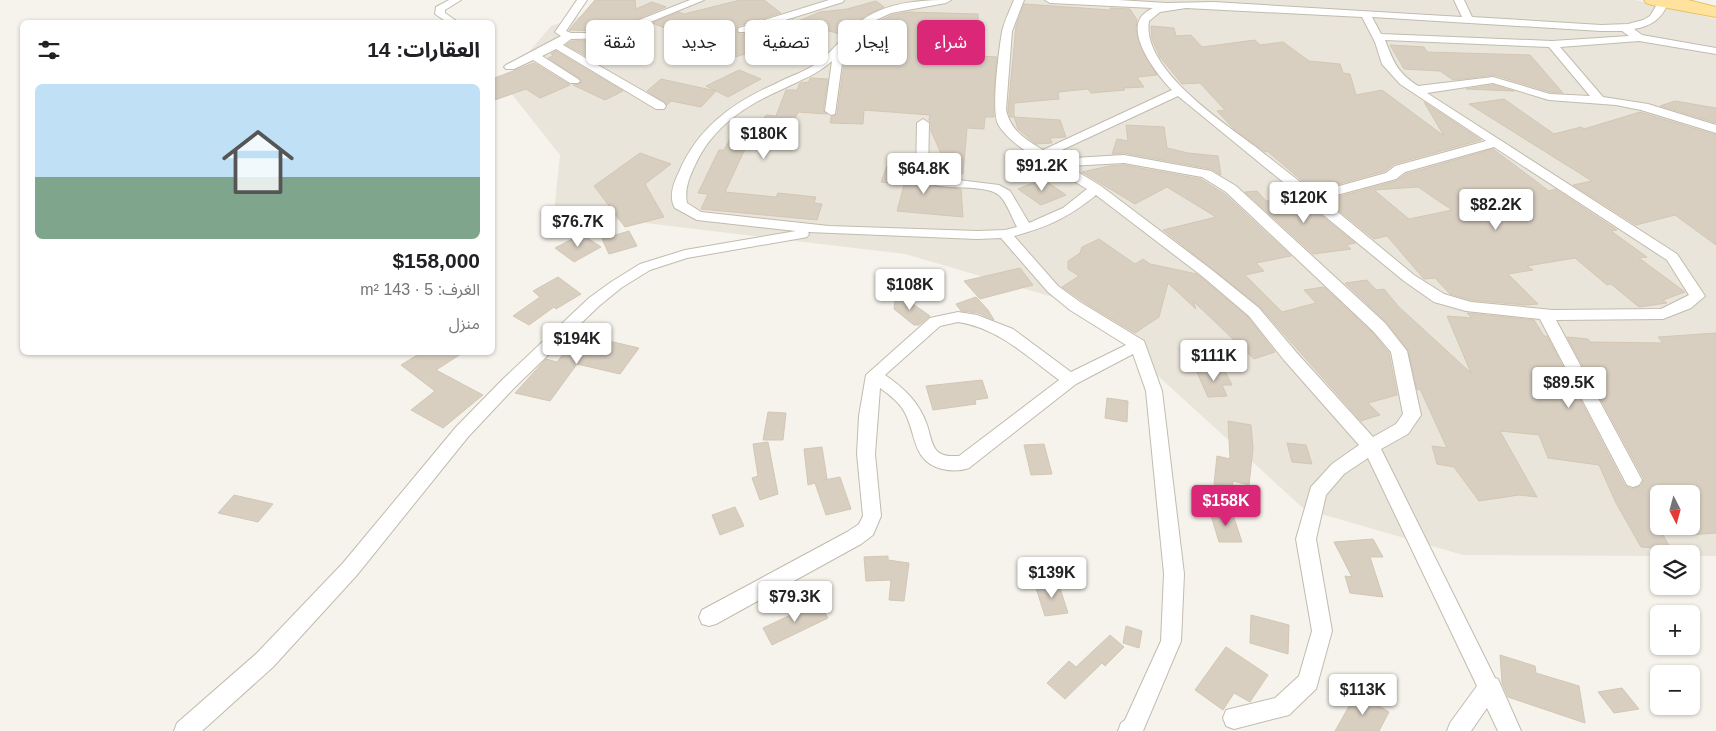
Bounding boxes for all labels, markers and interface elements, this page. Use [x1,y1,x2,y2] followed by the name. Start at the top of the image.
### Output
[586,20,654,65] chip: شقة
[664,20,735,65] chip: جديد
[745,20,828,65] chip: تصفية
[838,20,907,65] chip: إيجار
[917,20,985,65] chip: شراء
[35,36,63,64] icon: filters
[367,38,480,61] text: العقارات: 14
[213,117,303,207] icon: home
[729,118,799,160] pin: $180K
[740,125,788,142] text: $180K
[1001,150,1083,192] pin: $91.2K
[883,152,965,195] pin: $64.8K
[1016,157,1068,174] text: $91.2K
[898,160,950,177] text: $64.8K
[1269,182,1339,224] pin: $120K
[1455,188,1537,231] pin: $82.2K
[1280,189,1328,206] text: $120K
[1470,196,1522,213] text: $82.2K
[537,206,619,248] pin: $76.7K
[552,213,604,230] text: $76.7K
[392,249,480,272] text: $158,000
[875,268,945,311] pin: $108K
[886,276,934,293] text: $108K
[360,281,480,298] text: الغرف: 5 · 143 m²
[449,315,480,332] text: منزل
[542,322,612,365] pin: $194K
[553,330,601,347] text: $194K
[1179,340,1249,382] pin: $111K
[1191,347,1237,364] text: $111K
[1528,366,1610,409] pin: $89.5K
[1543,374,1595,391] text: $89.5K
[1191,484,1261,527] pin: $158K
[1650,485,1700,535] north arrow
[1650,485,1700,715] map controls
[1202,492,1250,509] text: $158K
[1650,545,1700,595] button: layers
[1017,556,1087,599] pin: $139K
[1028,564,1076,581] text: $139K
[754,580,836,623] pin: $79.3K
[769,588,821,605] text: $79.3K
[1650,605,1700,655] button: +
[1650,665,1700,715] button: −
[1328,674,1398,716] pin: $113K
[1340,681,1386,698] text: $113K

